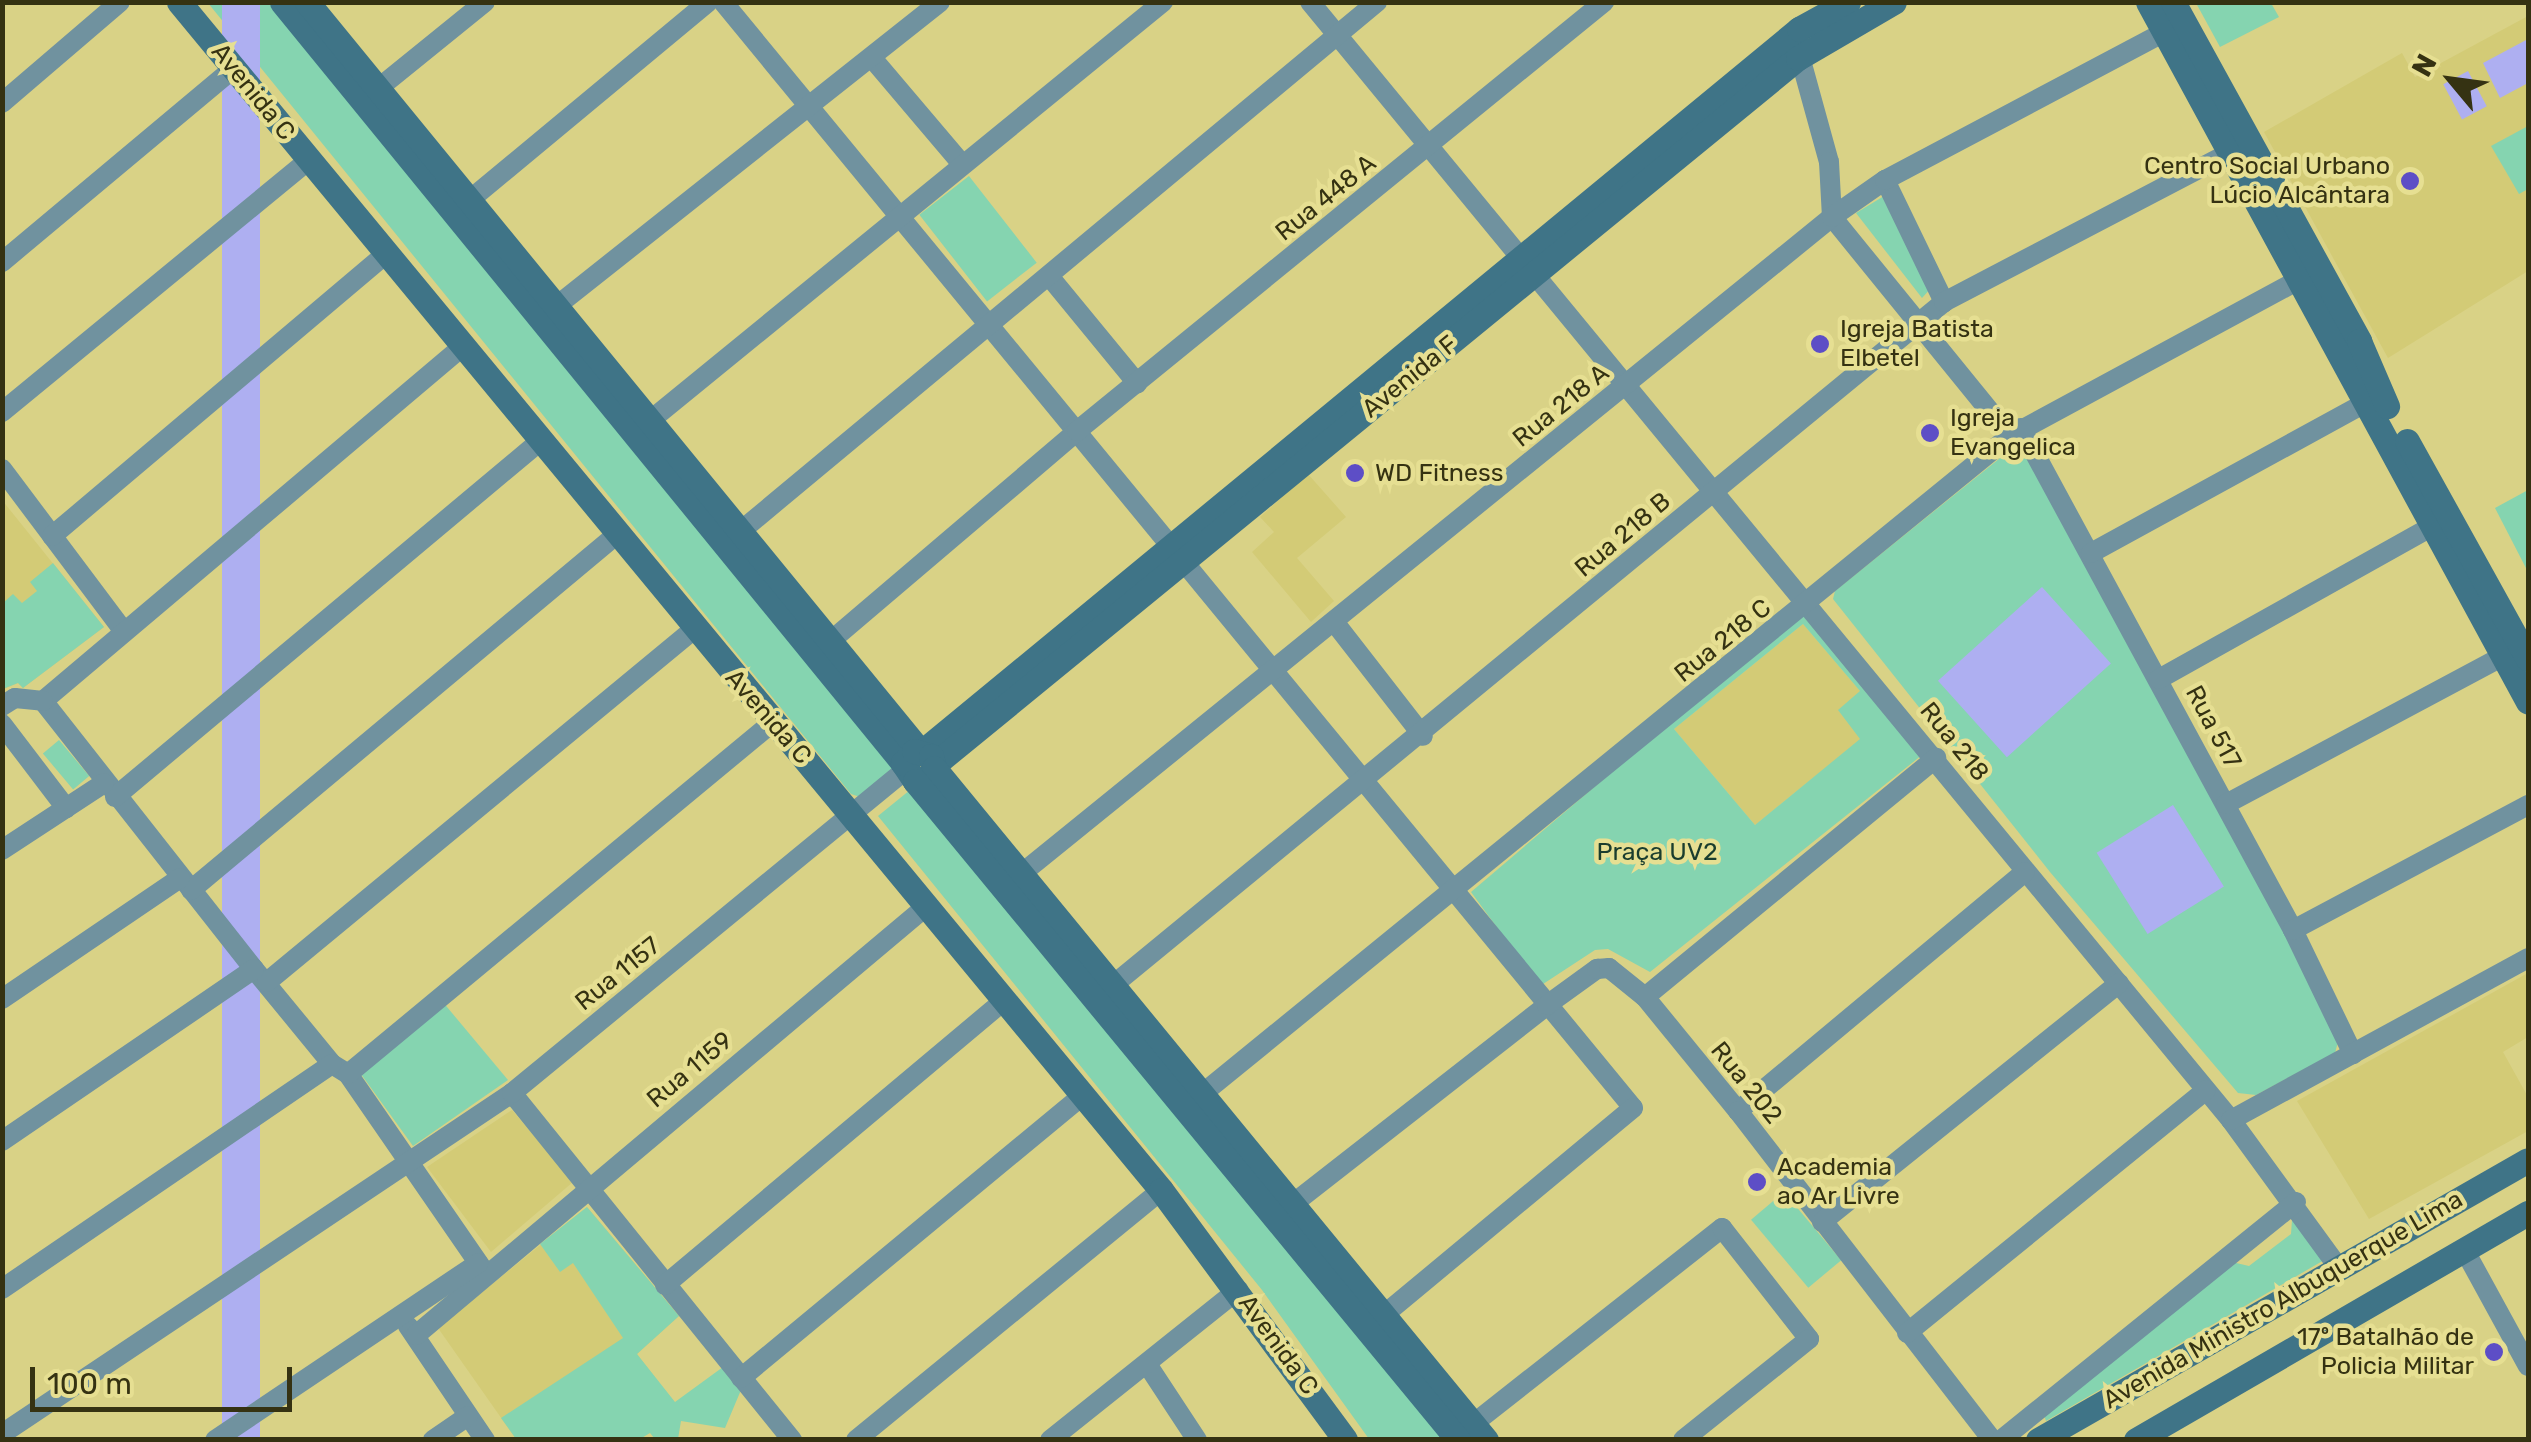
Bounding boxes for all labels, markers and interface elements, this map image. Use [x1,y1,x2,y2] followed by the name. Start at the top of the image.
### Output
[2401,30,2501,130] north arrow
[205,37,301,147] street label: Avenida C
[2405,48,2444,82] text: N
[1269,148,1383,248] street label: Rua 448 A
[2144,152,2390,211] place label: Centro Social Urbano Lúcio Alcântara
[2399,170,2421,192] marker: Centro Social Urbano Lúcio Alcântara
[1840,315,1994,374] place label: Igreja Batista Elbetel
[1356,329,1464,425] street label: Avenida F
[1809,333,1831,355] marker: Igreja Batista Elbetel
[1507,358,1615,454] street label: Rua 218 A
[1950,404,2076,463] place label: Igreja Evangelica
[1919,422,1941,444] marker: Igreja Evangelica
[1375,458,1503,488] place label: WD Fitness
[1344,462,1366,484] marker: WD Fitness
[1569,486,1677,584] street label: Rua 218 B
[1669,593,1777,689] street label: Rua 218 C
[719,663,817,771] street label: Avenida C
[2179,681,2247,773] street label: Rua 517
[1913,697,1995,787] street label: Rua 218
[1596,837,1718,867] park label: Praça UV2
[570,931,666,1017] street label: Rua 1157
[641,1026,739,1114] street label: Rua 1159
[1704,1036,1788,1130] street label: Rua 202
[1777,1153,1901,1212] place label: Academia ao Ar Livre
[1746,1171,1768,1193] marker: Academia ao Ar Livre
[2098,1184,2468,1416] street label: Avenida Ministro Albuquerque Lima
[1232,1289,1324,1401] street label: Avenida C
[2297,1323,2474,1382] place label: 17º Batalhão de Policia Militar
[2483,1341,2505,1363] marker: 17º Batalhão de Policia Militar
[35,1347,298,1409] scale bar
[47,1366,132,1402] text: 100 m

